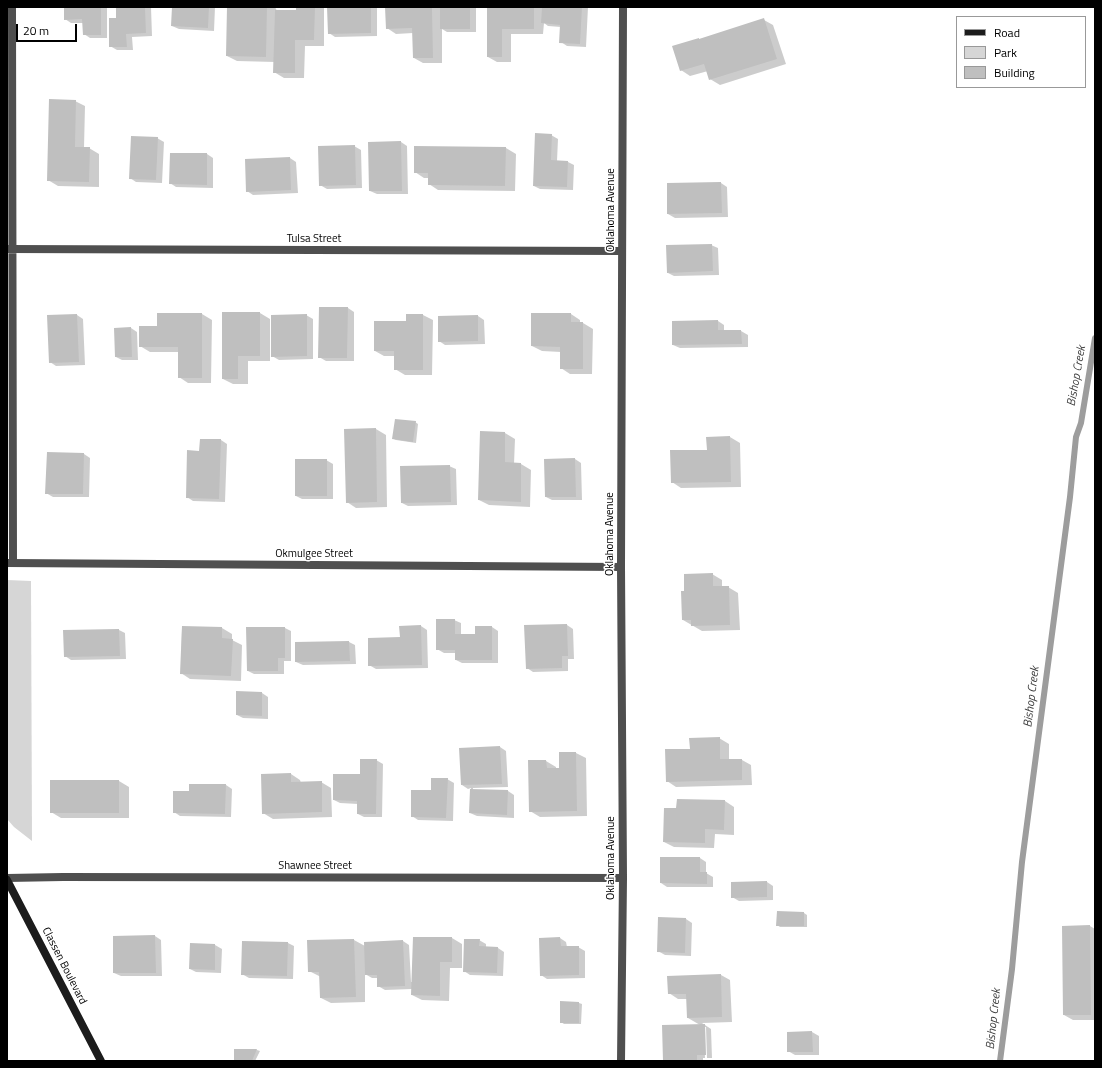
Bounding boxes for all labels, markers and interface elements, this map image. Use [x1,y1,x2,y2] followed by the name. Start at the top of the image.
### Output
[18,16,79,42] scale bar
[956,16,1086,88] legend
[23,21,49,40] text: 20 m
[994,23,1020,42] text: Road
[994,43,1017,62] text: Park
[994,63,1035,82] text: Building
[604,168,618,252] street label: Oklahoma Avenue
[287,232,341,246] street label: Tulsa Street
[1065,345,1089,407] water label: Bishop Creek
[603,492,617,576] street label: Oklahoma Avenue
[275,547,353,561] street label: Okmulgee Street
[1021,666,1043,728] water label: Bishop Creek
[604,816,618,900] street label: Oklahoma Avenue
[278,859,352,873] street label: Shawnee Street
[39,925,89,1007] street label: Classen Boulevard
[984,988,1004,1050] water label: Bishop Creek

